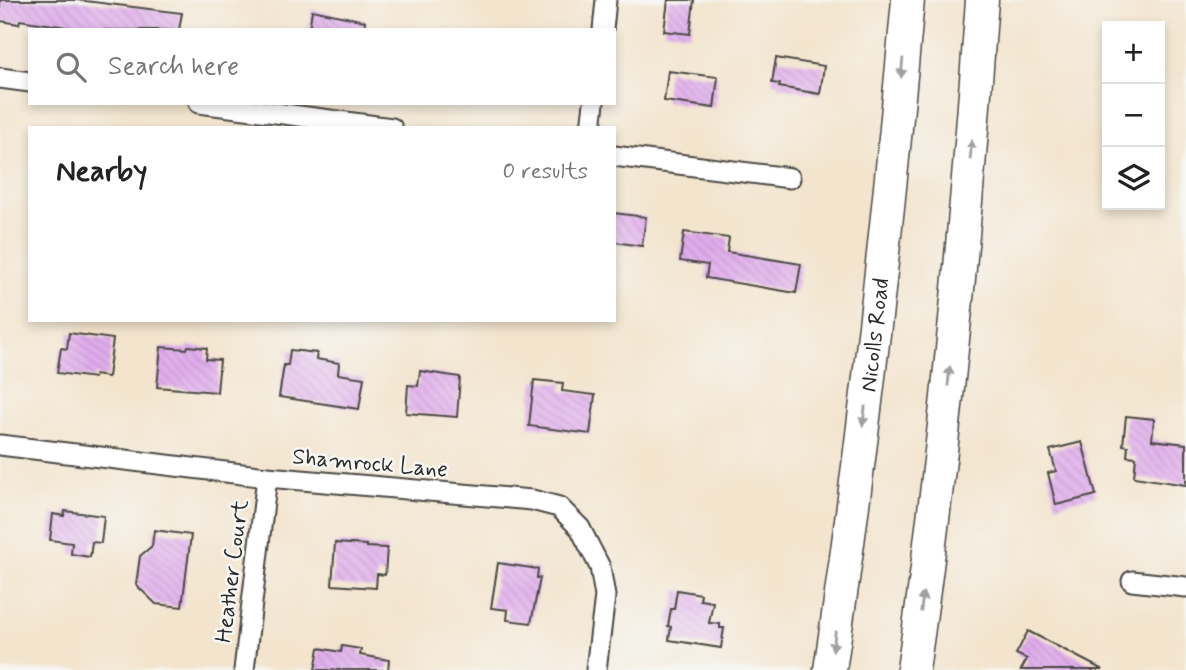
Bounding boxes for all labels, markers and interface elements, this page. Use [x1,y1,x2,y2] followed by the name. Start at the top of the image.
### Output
[1102,21,1165,210] map controls
[1102,21,1165,84] button: +
[28,28,616,105] search box
[52,48,90,86] icon: search
[108,50,239,84] text: Search here
[896,57,907,79] one-way arrow
[1102,84,1165,147] button: −
[966,139,977,161] one-way arrow
[1102,147,1165,210] button: layers
[56,152,147,191] text: Nearby
[502,157,588,187] text: 0 results
[854,276,897,394] street label: Nicolls Road
[944,365,955,387] one-way arrow
[858,405,869,427] one-way arrow
[291,442,449,486] street label: Shamrock Lane
[209,497,257,645] street label: Heather Court
[917,591,928,613] one-way arrow
[828,631,839,653] one-way arrow

